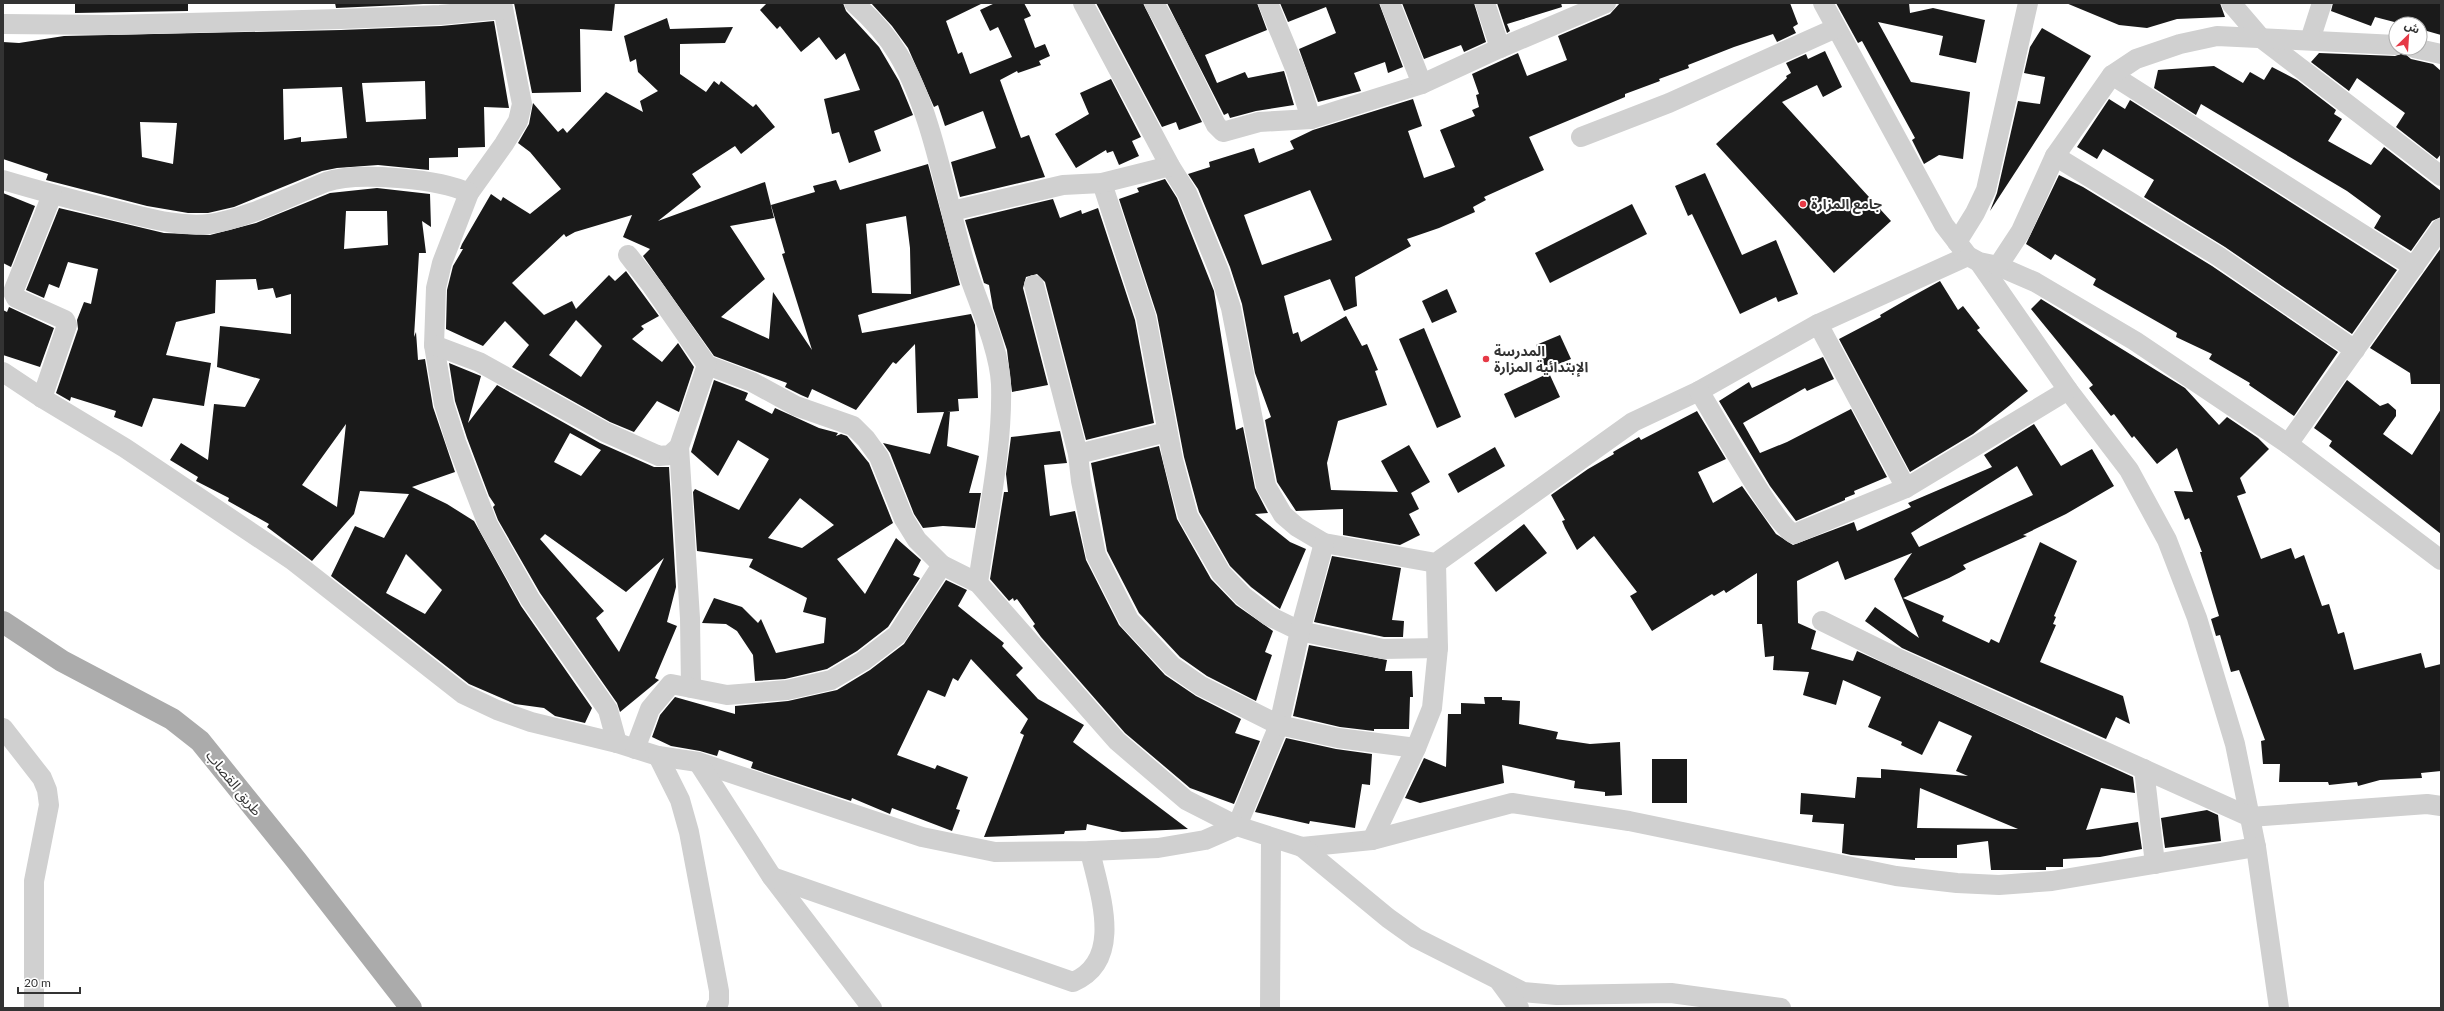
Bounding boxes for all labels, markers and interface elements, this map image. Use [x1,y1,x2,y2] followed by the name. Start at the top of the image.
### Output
[2388,16,2428,56] north arrow
[2402,17,2422,36] text: ش
[1811,195,1882,214] place label: جامع المزارة
[1798,199,1808,209] marker: جامع المزارة
[1494,342,1588,377] place label: المدرسة الإبتدائية المزارة
[1481,354,1491,364] marker: المدرسة الإبتدائية المزارة
[201,747,266,820] street label: طريق القصاب
[18,969,80,995] scale bar
[24,975,51,990] text: 20 m

